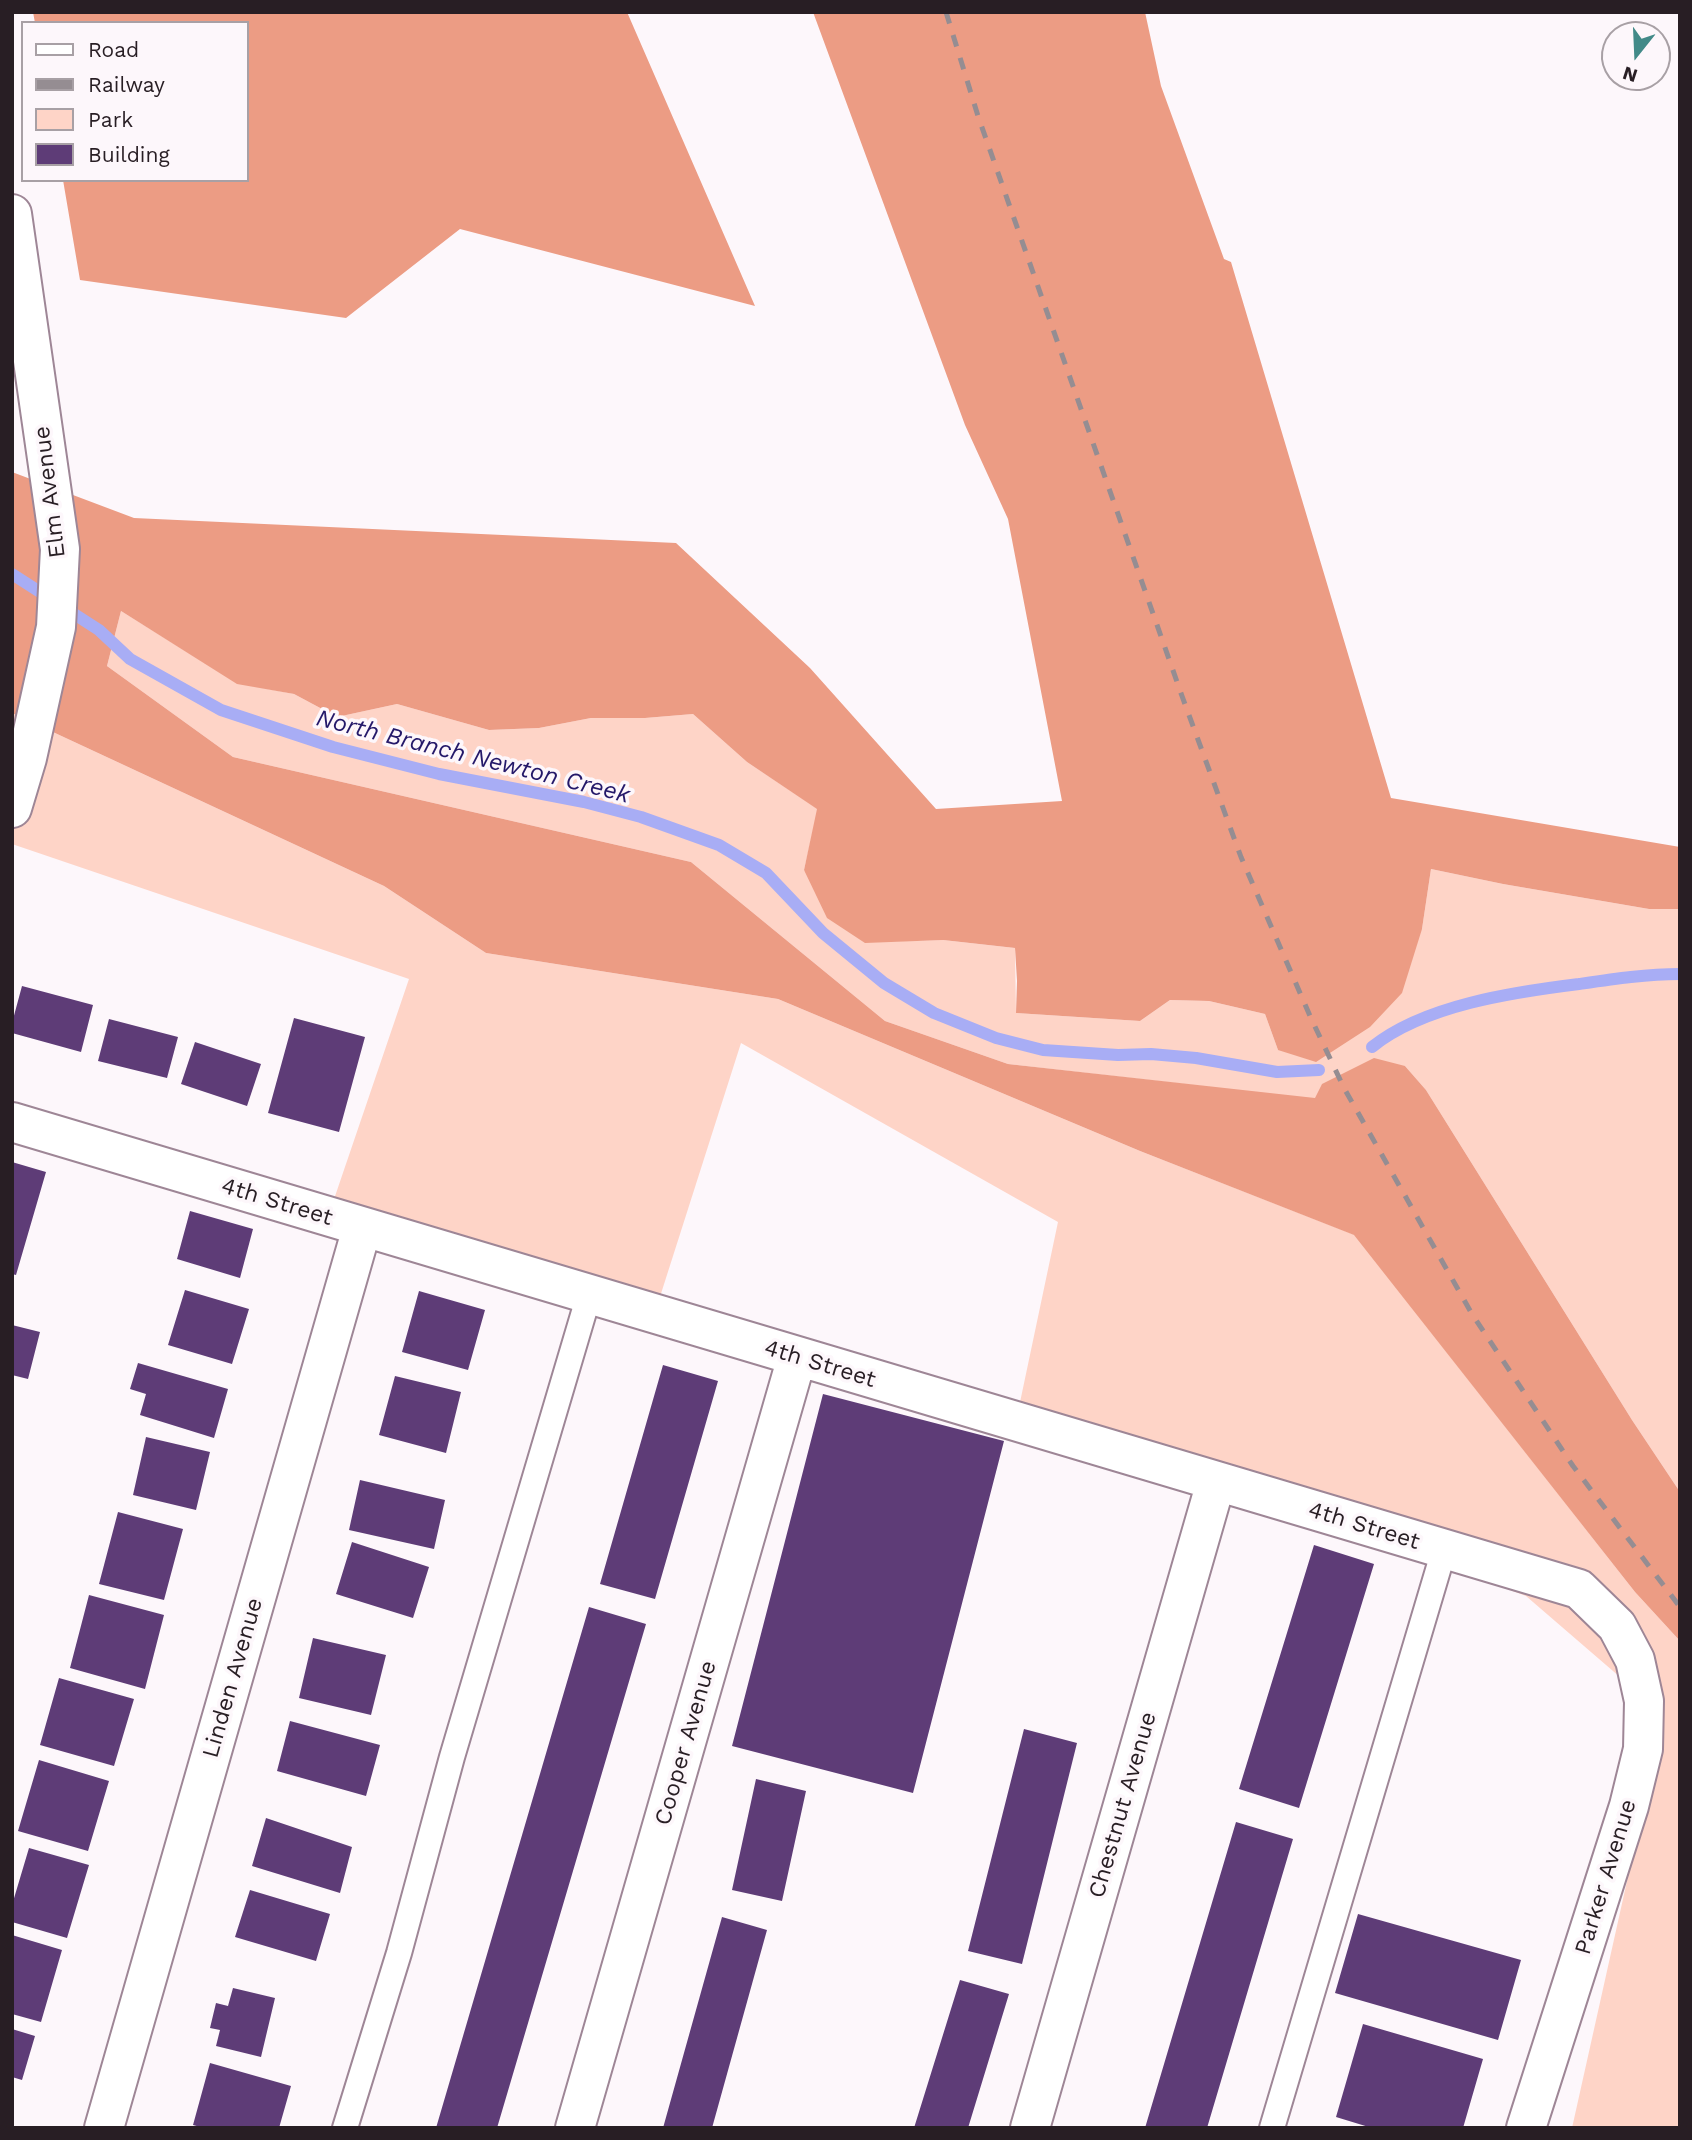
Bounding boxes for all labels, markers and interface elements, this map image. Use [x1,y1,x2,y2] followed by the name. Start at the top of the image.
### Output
[21,21,248,182] legend
[1601,21,1671,91] north arrow
[88,37,139,62] text: Road
[1620,61,1640,88] text: N
[88,72,165,97] text: Railway
[88,107,133,132] text: Park
[88,142,170,167] text: Building
[28,424,72,560] street label: Elm Avenue
[313,704,633,810] water label: North Branch Newton Creek
[218,1172,336,1232] street label: 4th Street
[761,1334,879,1394] street label: 4th Street
[1305,1496,1423,1556] street label: 4th Street
[197,1595,269,1761] street label: Linden Avenue
[649,1658,723,1828] street label: Cooper Avenue
[1083,1709,1163,1901] street label: Chestnut Avenue
[1569,1796,1643,1958] street label: Parker Avenue

